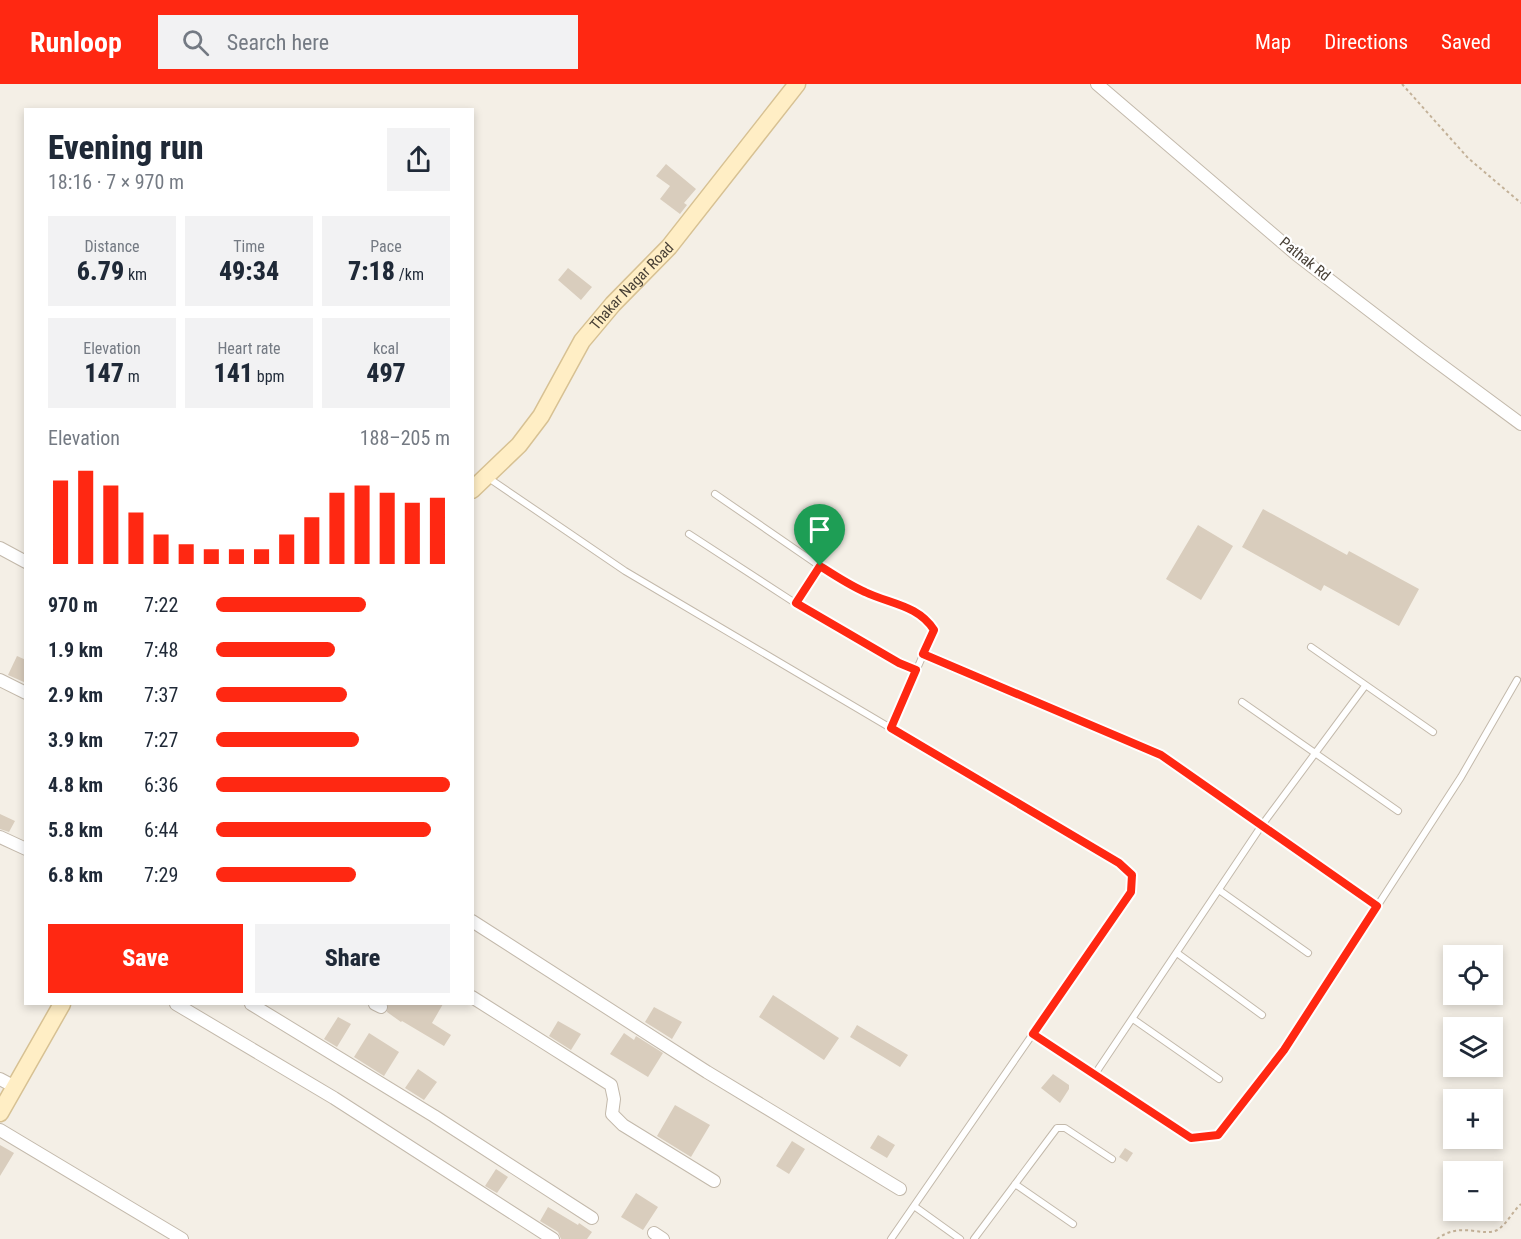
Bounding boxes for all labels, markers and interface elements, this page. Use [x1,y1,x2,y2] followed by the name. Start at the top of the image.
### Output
[158,15,578,69] search box
[30,26,122,59] text: Runloop
[179,26,212,59] icon: search
[227,30,329,55] text: Search here
[1255,30,1291,54] text: Map
[1324,30,1408,54] text: Directions
[1441,30,1491,54] text: Saved
[48,128,204,167] text: Evening run
[387,128,450,191] button: share
[48,170,184,194] text: 18:16 · 7 × 970 m
[1276,233,1334,285] street label: Pathak Rd
[84,237,140,256] text: Distance
[233,237,265,256] text: Time
[370,237,402,256] text: Pace
[586,239,677,334] street label: Thakar Nagar Road
[77,256,124,286] text: 6.79
[219,256,279,286] text: 49:34
[348,256,395,286] text: 7:18
[124,265,147,284] text: km
[395,265,424,284] text: /km
[83,339,141,358] text: Elevation
[217,339,281,358] text: Heart rate
[373,339,399,358] text: kcal
[84,358,124,388] text: 147
[213,358,253,388] text: 141
[366,358,406,388] text: 497
[124,367,140,386] text: m
[253,367,285,386] text: bpm
[48,426,120,450] text: Elevation
[360,426,450,450] text: 188–205 m
[794,504,845,566] pin
[803,513,836,546] icon: arrive
[48,593,98,617] text: 970 m
[144,593,178,617] text: 7:22
[48,638,103,662] text: 1.9 km
[144,638,178,662] text: 7:48
[48,683,103,707] text: 2.9 km
[144,683,178,707] text: 7:37
[48,728,103,752] text: 3.9 km
[144,728,178,752] text: 7:27
[48,773,103,797] text: 4.8 km
[144,773,178,797] text: 6:36
[48,818,103,842] text: 5.8 km
[144,818,178,842] text: 6:44
[48,863,103,887] text: 6.8 km
[144,863,178,887] text: 7:29
[48,924,243,993] button: Save
[255,924,450,993] button: Share
[1443,945,1503,1221] map controls
[1443,945,1503,1005] button: locate
[1443,1017,1503,1077] button: layers
[1443,1089,1503,1149] button: +
[1443,1161,1503,1221] button: −

